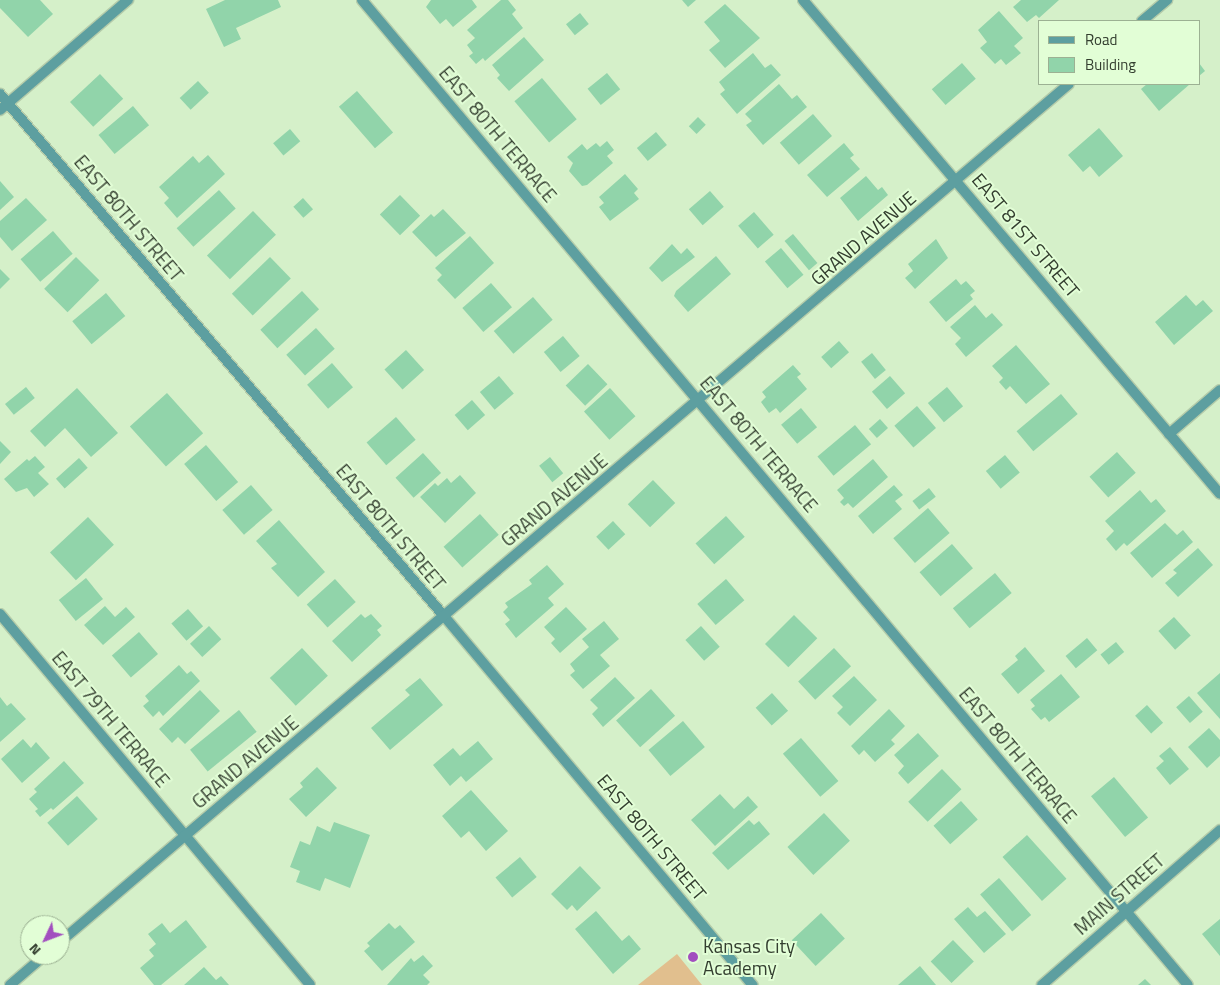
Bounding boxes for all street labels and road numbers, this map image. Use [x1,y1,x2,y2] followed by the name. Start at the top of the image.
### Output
[435,61,561,207] street label: EAST 80TH TERRACE
[70,150,188,286] street label: EAST 80TH STREET
[967,168,1085,302] street label: EAST 81ST STREET
[806,186,920,290] street label: GRAND AVENUE
[696,371,822,517] street label: EAST 80TH TERRACE
[496,449,612,551] street label: GRAND AVENUE
[332,459,450,595] street label: EAST 80TH STREET
[48,646,174,792] street label: EAST 79TH TERRACE
[955,682,1081,828] street label: EAST 80TH TERRACE
[187,711,303,813] street label: GRAND AVENUE
[593,769,711,905] street label: EAST 80TH STREET
[1069,849,1169,939] street label: MAIN STREET

